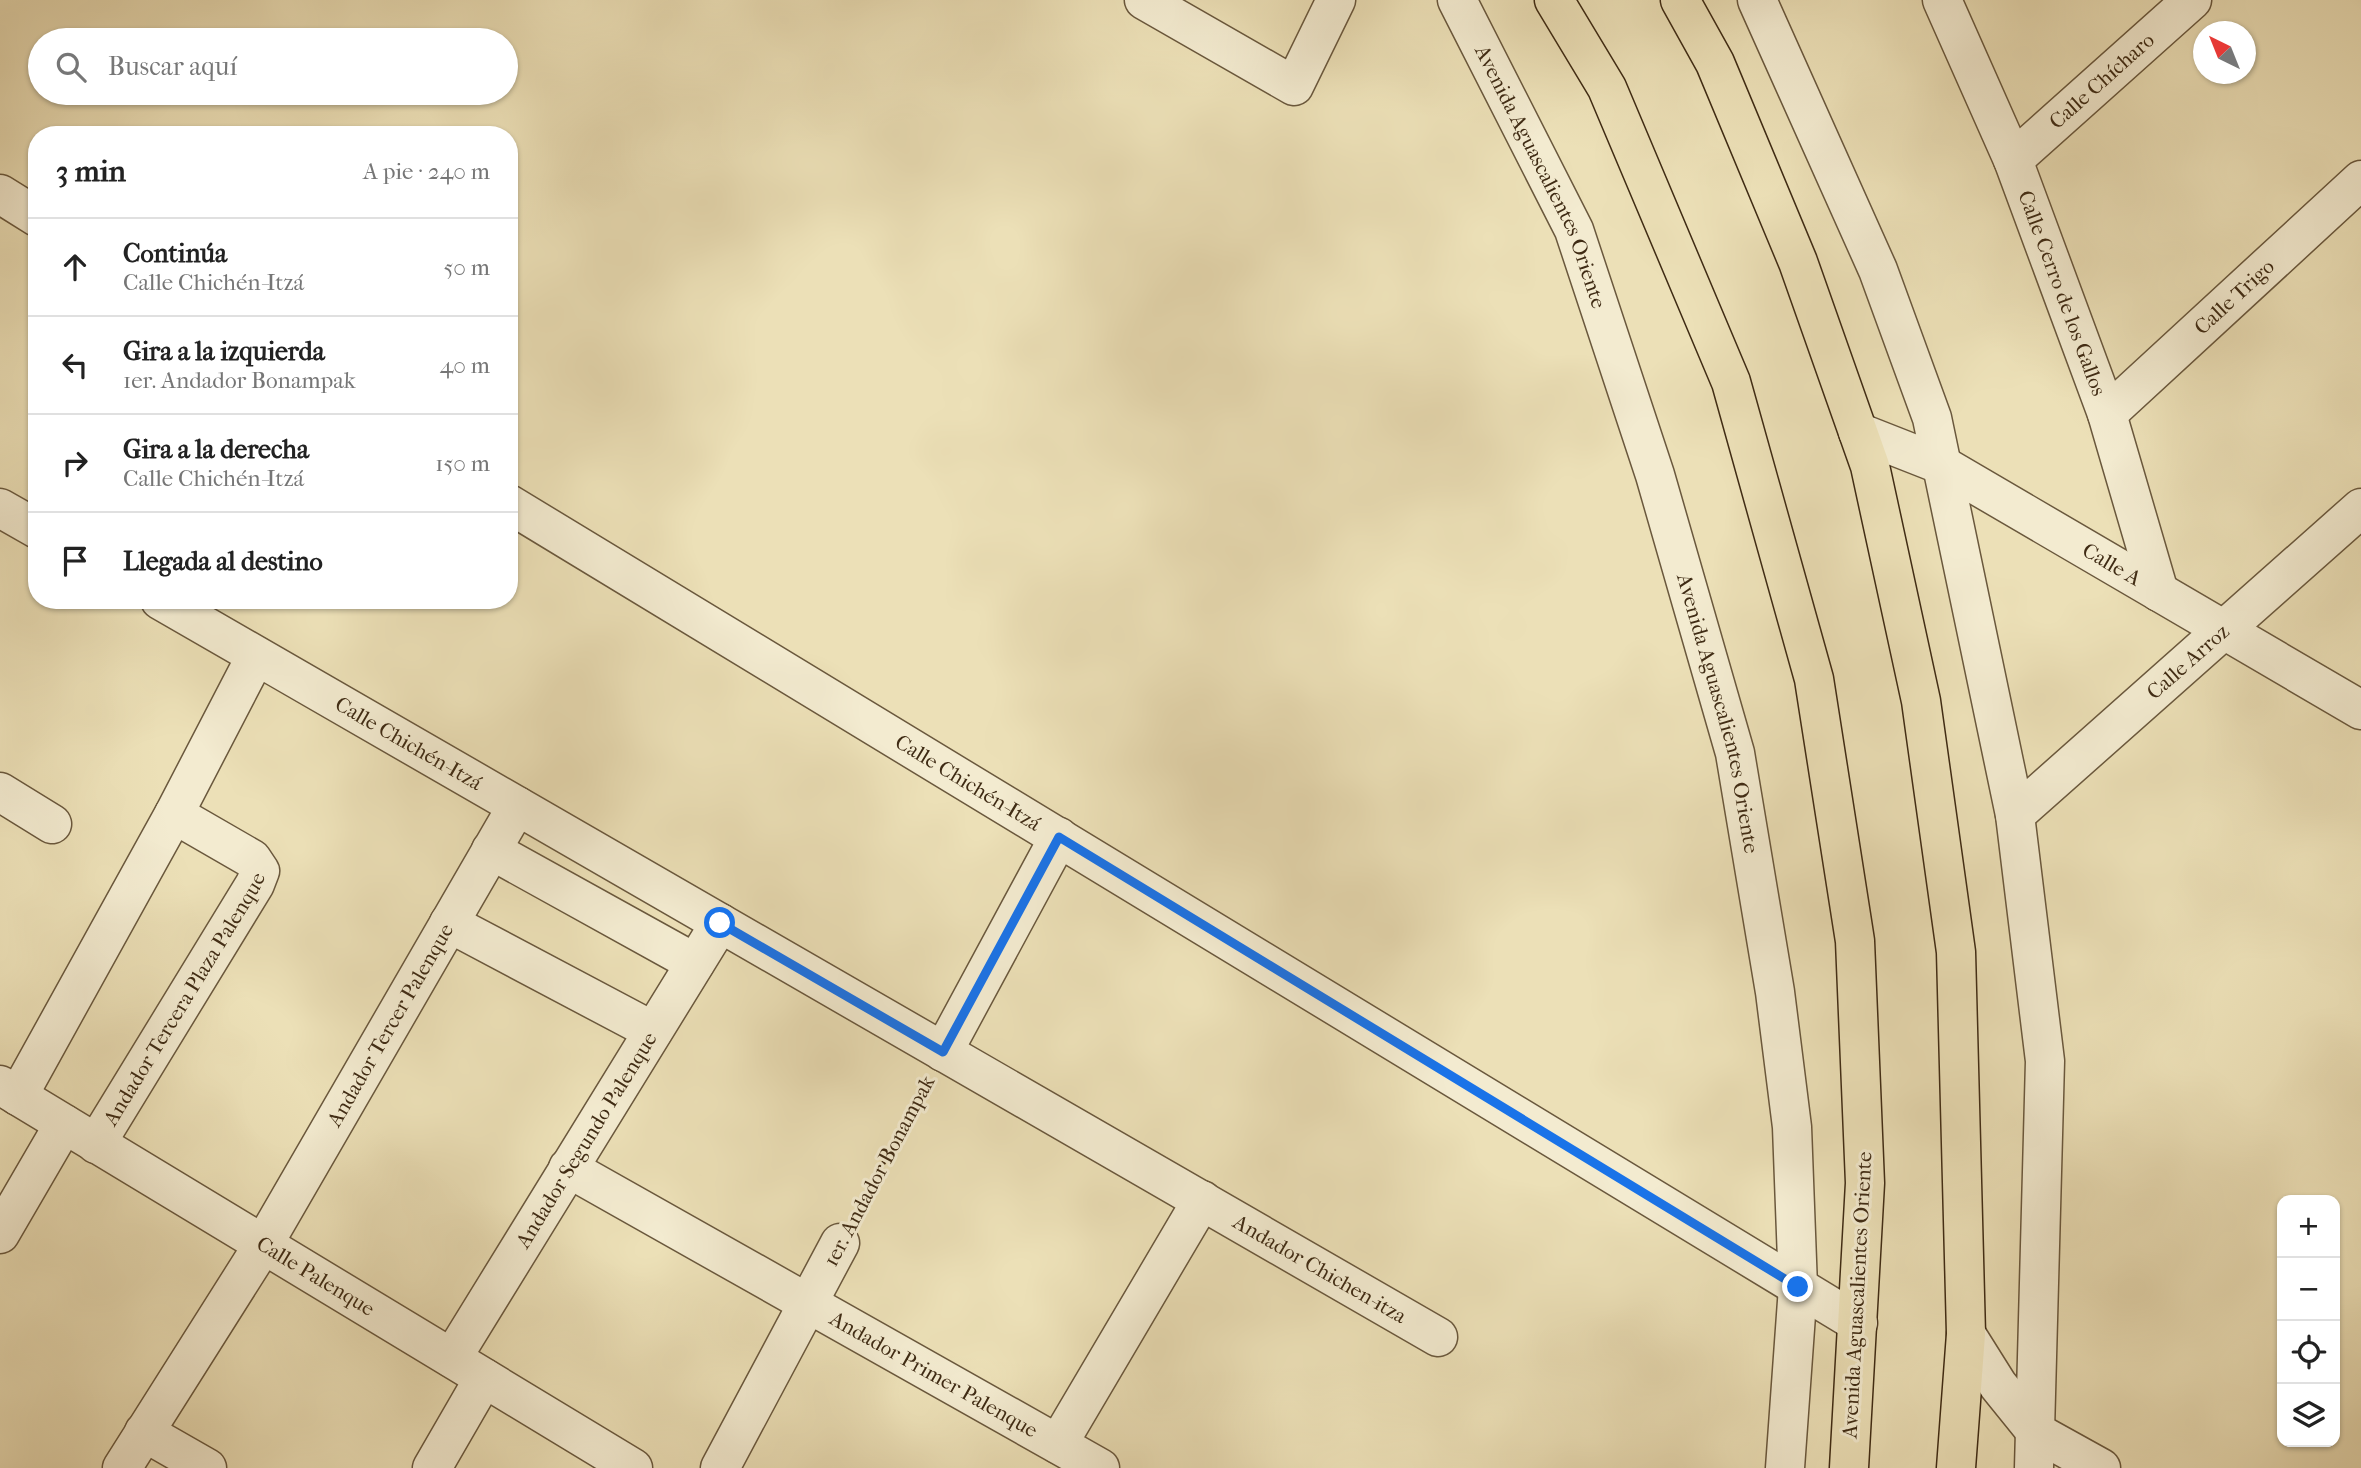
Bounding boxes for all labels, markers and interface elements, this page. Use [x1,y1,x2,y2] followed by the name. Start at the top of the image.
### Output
[2193,21,2256,84] north arrow
[28,28,518,105] search box
[2044,28,2159,134] street label: Calle Chícharo
[1470,40,1611,311] street label: Avenida Aguascalientes Oriente
[52,48,90,86] icon: search
[108,51,237,82] text: Buscar aquí
[56,154,126,189] text: 3 min
[363,158,490,185] text: A pie · 240 m
[2013,187,2111,399] street label: Calle Cerro de los Gallos
[123,238,227,269] text: Continúa
[56,248,94,286] icon: ahead
[443,254,490,281] text: 50 m
[2189,254,2279,339] street label: Calle Trigo
[123,269,304,296] text: Calle Chichén-Itzá
[123,336,325,367] text: Gira a la izquierda
[56,346,94,384] icon: left
[440,352,490,379] text: 40 m
[123,367,356,394] text: 1er. Andador Bonampak
[123,434,309,465] text: Gira a la derecha
[56,444,94,482] icon: right
[435,450,490,477] text: 150 m
[123,465,304,492] text: Calle Chichén-Itzá
[2078,538,2146,591] street label: Calle A
[56,542,94,580] icon: arrive
[123,546,323,577] text: Llegada al destino
[1672,570,1764,855] street label: Avenida Aguascalientes Oriente
[2142,619,2234,704] street label: Calle Arroz
[331,692,487,795] street label: Calle Chichén-Itzá
[891,729,1045,836] street label: Calle Chichén-Itzá
[98,869,270,1131] street label: Andador Tercera Plaza Palenque
[704,907,735,938] route start
[322,919,458,1132] street label: Andador Tercer Palenque
[510,1028,662,1253] street label: Andador Segundo Palenque
[819,1071,940,1270] street label: 1er. Andador Bonampak
[1837,1151,1877,1440] street label: Avenida Aguascalientes Oriente
[2277,1195,2340,1447] map controls
[2277,1195,2340,1258] button: +
[1228,1209,1411,1328] street label: Andador Chichen-itza
[252,1231,379,1321] street label: Calle Palenque
[2277,1258,2340,1321] button: −
[1782,1271,1813,1302] route end
[825,1306,1042,1442] street label: Andador Primer Palenque
[2277,1321,2340,1384] button: locate
[2277,1384,2340,1447] button: layers

